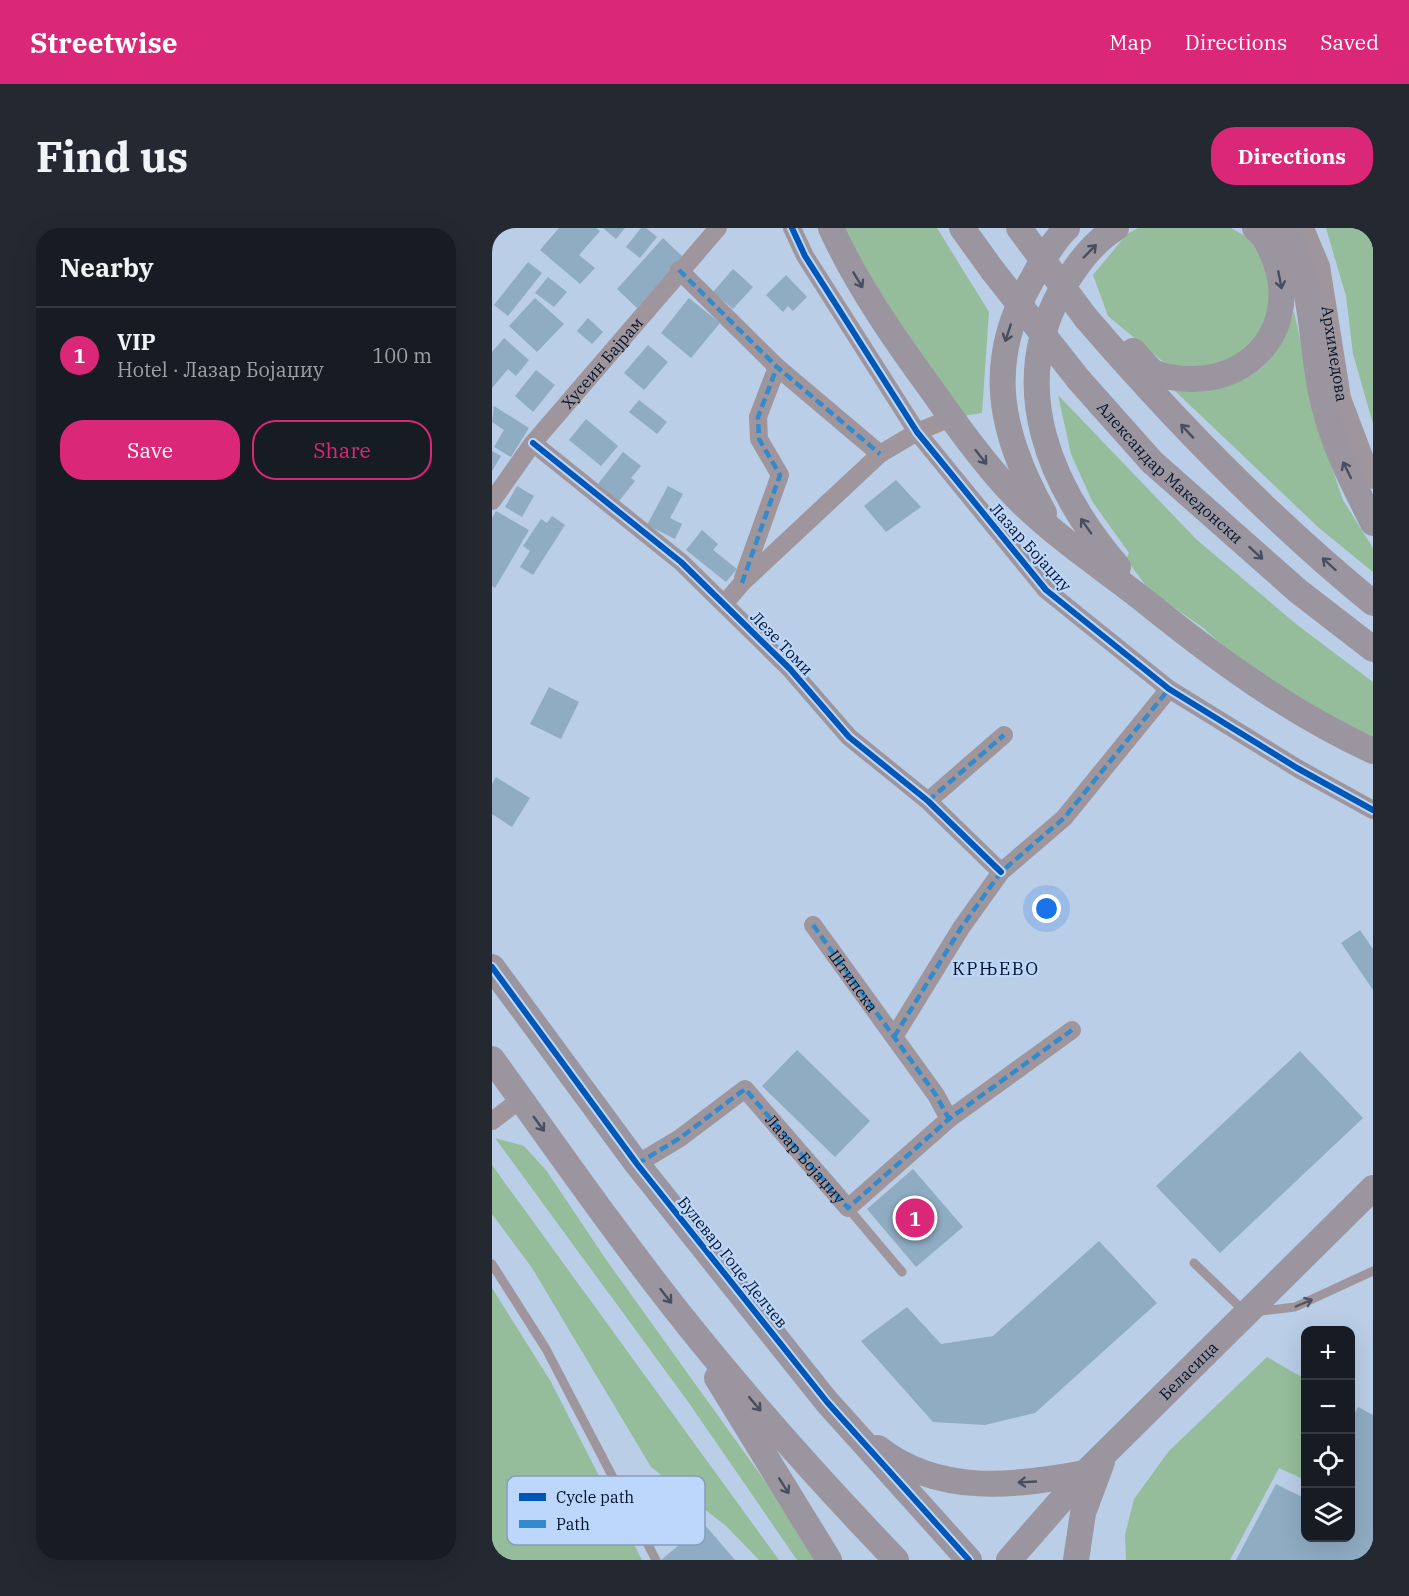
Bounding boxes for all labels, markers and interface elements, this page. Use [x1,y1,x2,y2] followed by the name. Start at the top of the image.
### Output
[30,24,177,61] text: Streetwise
[1109,28,1152,56] text: Map
[1185,28,1287,56] text: Directions
[1320,28,1379,56] text: Saved
[1211,127,1373,185] button: Directions
[36,129,188,184] text: Find us
[1083,243,1098,258] one-way arrow
[60,250,154,284] text: Nearby
[1275,269,1286,289] one-way arrow
[853,270,864,288] one-way arrow
[1317,304,1352,403] street label: Архимедова
[557,313,647,413] street label: Хусеин Бајрам
[1002,323,1013,342] one-way arrow
[117,327,156,356] text: VIP
[74,342,86,369] text: 1
[372,342,432,369] text: 100 m
[117,356,324,383] text: Hotel · Лазар Бојаџиу
[1093,397,1247,548] street label: Александар Македонски
[60,420,240,480] button: Save
[252,420,432,480] button: Share
[1180,423,1195,438] one-way arrow
[975,448,988,464] one-way arrow
[1341,462,1353,480] one-way arrow
[986,499,1076,596] street label: Лазар Бојаџиу
[1080,518,1092,534] one-way arrow
[1248,546,1263,560] one-way arrow
[1322,557,1337,571] one-way arrow
[747,607,817,679] street label: Лезе Томи
[1032,894,1061,923] your location
[824,946,883,1016] street label: Штипска
[952,957,1040,980] district label: КРЊЕВО
[761,1110,850,1208] street label: Лазар Бојаџиу
[533,1115,545,1131] one-way arrow
[674,1192,792,1332] street label: Булевар Гоце Делчев
[896,1196,934,1240] pin: 1
[659,1288,672,1304] one-way arrow
[1294,1297,1312,1308] one-way arrow
[1301,1326,1355,1542] map controls
[1301,1326,1355,1380] button: +
[1155,1337,1222,1404] street label: Беласица
[1301,1380,1355,1434] button: −
[748,1396,762,1411] one-way arrow
[1301,1434,1355,1488] button: locate
[507,1476,705,1545] legend
[1018,1476,1038,1487] one-way arrow
[778,1477,790,1494] one-way arrow
[556,1487,634,1507] text: Cycle path
[1301,1488,1355,1542] button: layers
[556,1514,590,1534] text: Path

